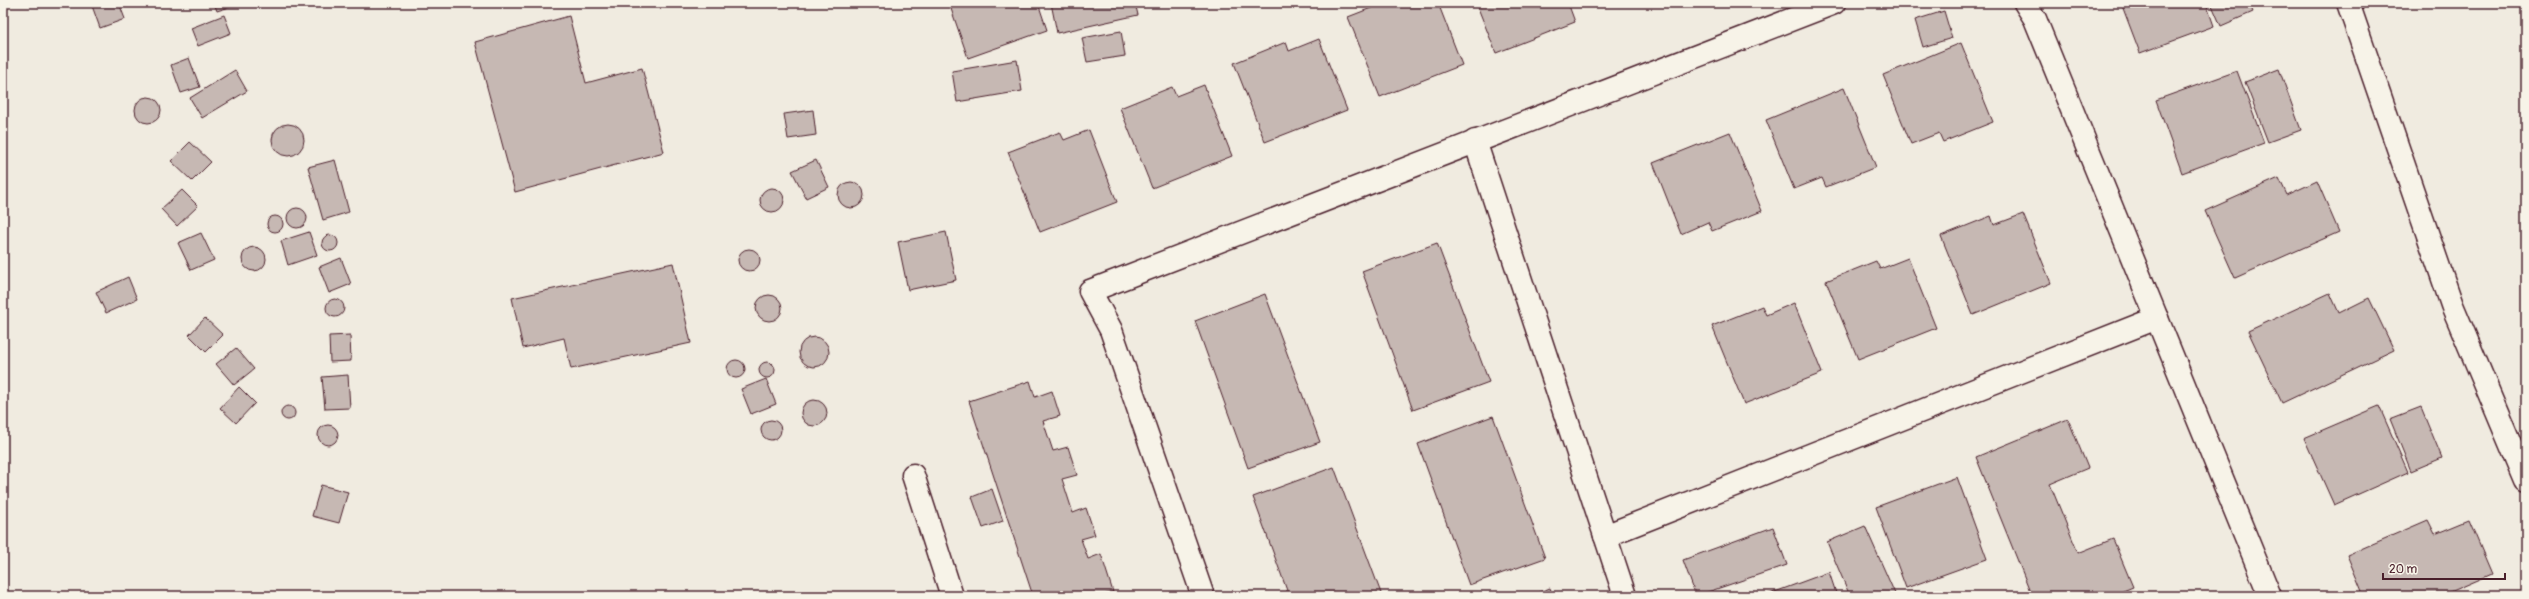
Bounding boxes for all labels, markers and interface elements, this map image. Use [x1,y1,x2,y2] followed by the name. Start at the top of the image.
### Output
[2383,555,2505,581] scale bar
[2389,562,2418,577] text: 20 m

